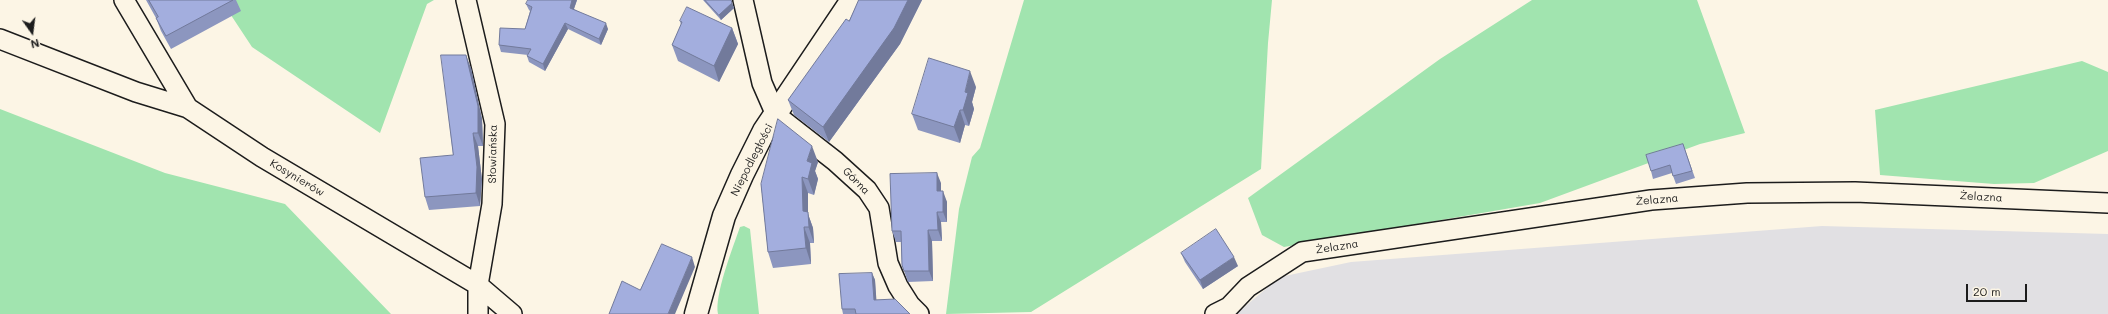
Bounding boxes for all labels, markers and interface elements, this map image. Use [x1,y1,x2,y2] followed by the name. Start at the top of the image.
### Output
[12,12,52,52] north arrow
[29,36,41,52] text: N
[728,122,776,198] street label: Niepodległości
[486,124,500,184] street label: Słowiańska
[267,157,327,199] street label: Kosynierów
[840,165,872,197] street label: Górna
[1959,189,2003,205] street label: Żelazna
[1635,192,1679,208] street label: Żelazna
[1315,237,1359,257] street label: Żelazna
[1968,276,2029,302] scale bar
[1973,283,2001,299] text: 20 m

